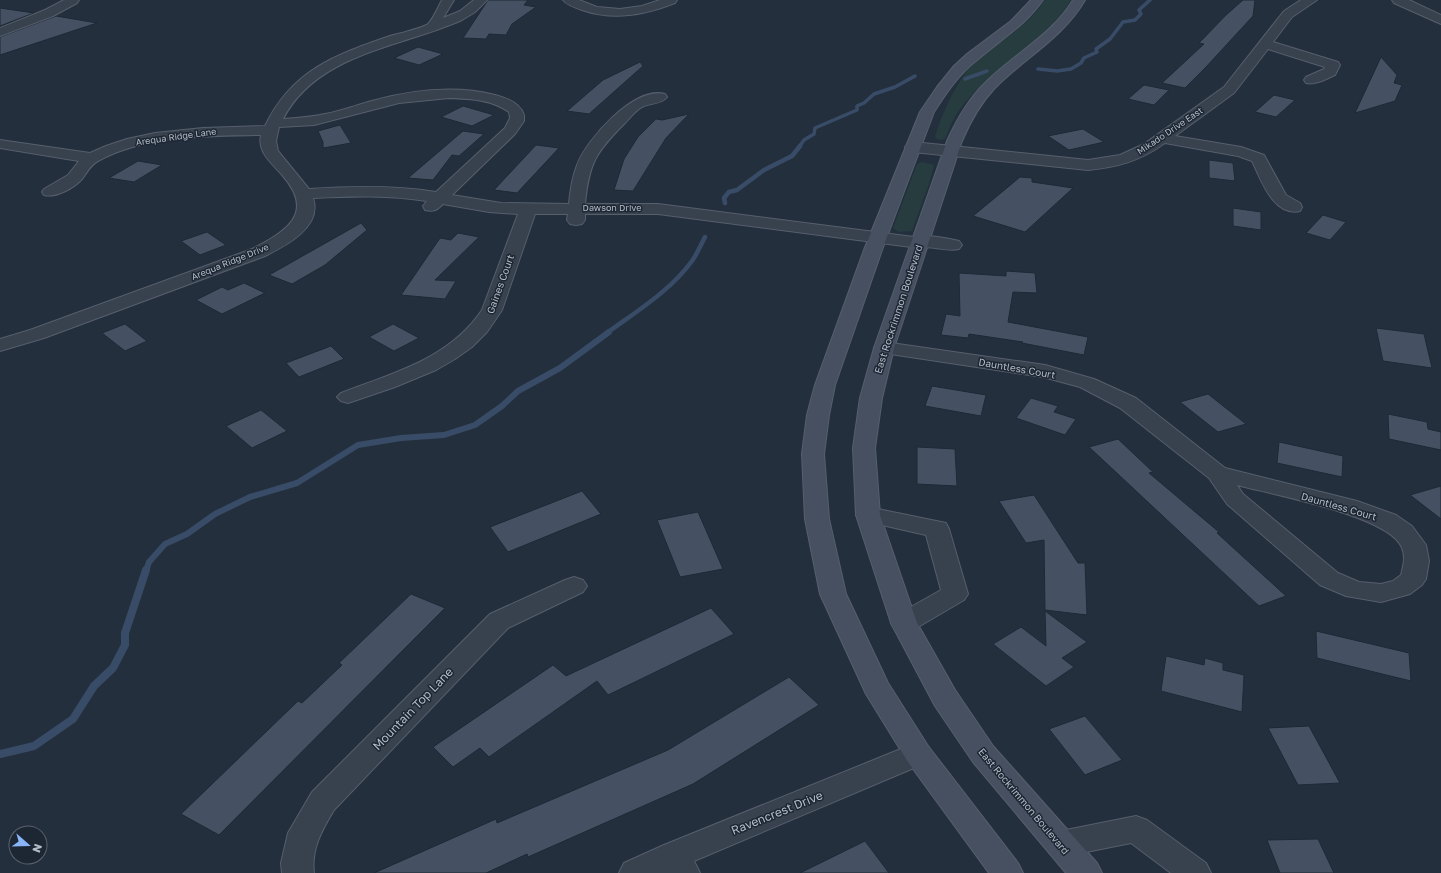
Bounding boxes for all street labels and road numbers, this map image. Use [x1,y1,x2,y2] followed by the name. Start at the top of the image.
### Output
[1135,104,1205,157] street label: Mikado Drive East
[135,125,217,148] street label: Arequa Ridge Lane
[583,202,641,213] street label: Dawson Drive
[190,241,270,282] street label: Arequa Ridge Drive
[872,243,924,375] street label: East Rockrimmon Boulevard
[484,253,516,315] street label: Gaines Court
[978,355,1056,381] street label: Dauntless Court
[1300,490,1378,522] street label: Dauntless Court
[369,664,456,753] street label: Mountain Top Lane
[976,746,1072,856] street label: East Rockrimmon Boulevard
[729,787,825,838] street label: Ravencrest Drive

